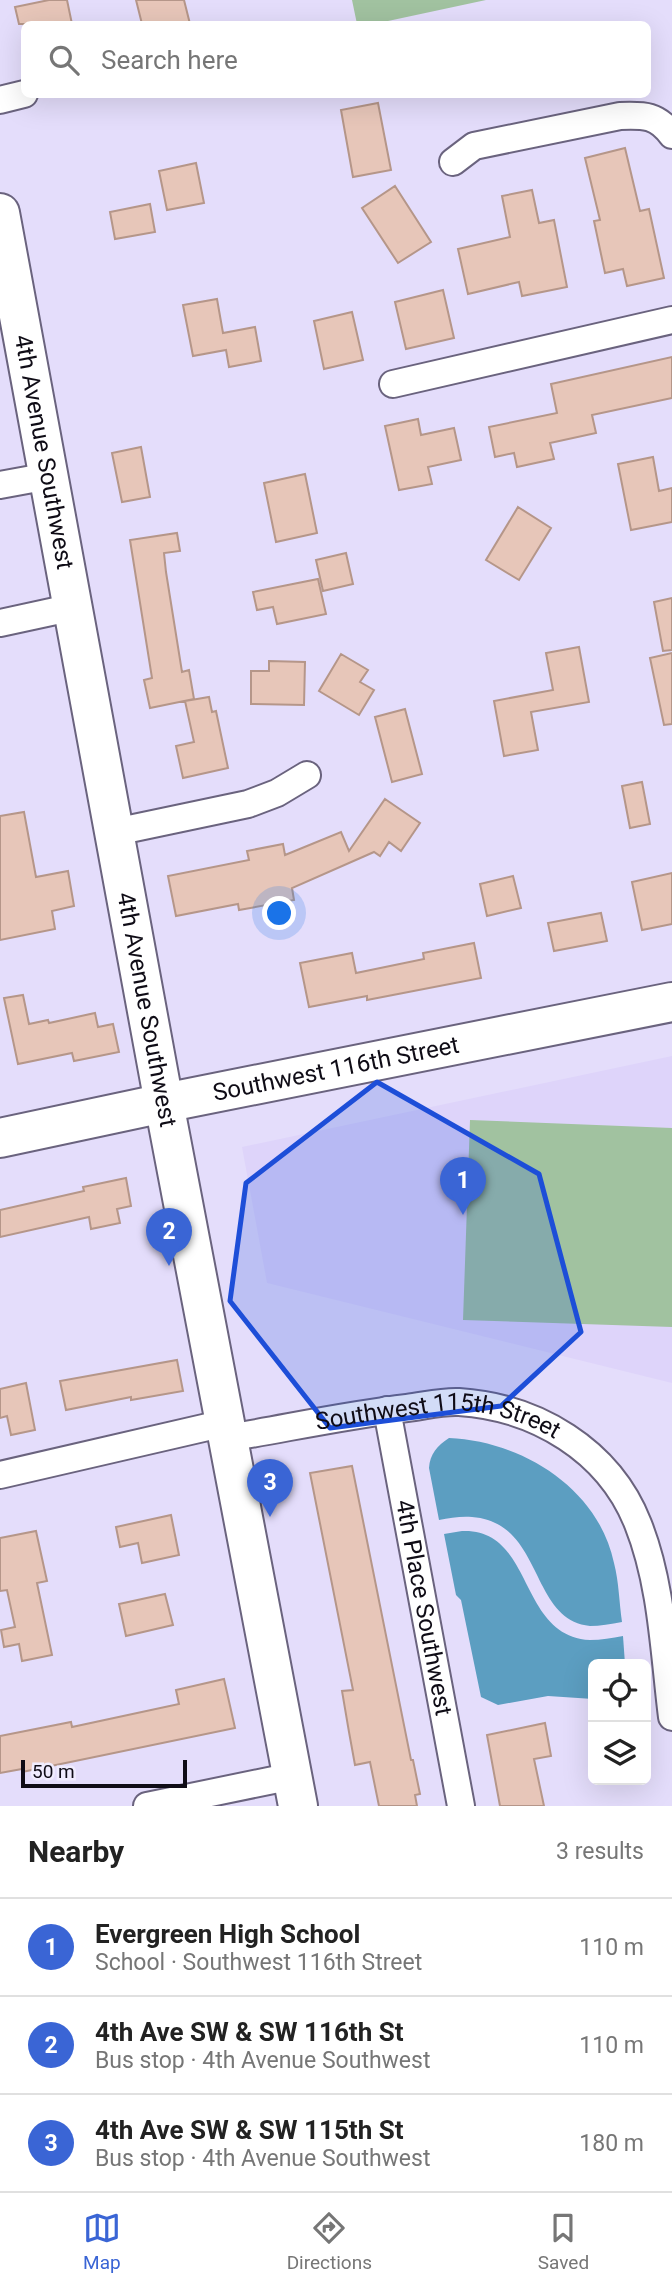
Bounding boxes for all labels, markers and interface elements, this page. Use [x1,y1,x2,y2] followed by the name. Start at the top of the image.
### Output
[21,21,651,98] search box
[45,41,83,79] icon: search
[101,45,238,75] text: Search here
[9,332,79,572] street label: 4th Avenue Southwest
[111,890,182,1129] street label: 4th Avenue Southwest
[262,896,296,930] your location
[211,1031,461,1107] street label: Southwest 116th Street
[440,1157,486,1215] pin: 1
[146,1208,192,1266] pin: 2
[313,1388,566,1444] street label: Southwest 115th Street
[247,1459,293,1517] pin: 3
[390,1497,458,1718] street label: 4th Place Southwest
[588,1659,651,1785] map controls
[588,1659,651,1722] button: locate
[588,1722,651,1785] button: layers
[21,1757,187,1789] scale bar
[32,1760,75,1783] text: 50 m
[28,1834,124,1869] text: Nearby
[556,1838,644,1865] text: 3 results
[95,1919,360,1949] text: Evergreen High School
[44,1934,58,1961] text: 1
[579,1934,644,1961] text: 110 m
[95,1949,422,1976] text: School · Southwest 116th Street
[95,2017,403,2047] text: 4th Ave SW & SW 116th St
[44,2032,58,2059] text: 2
[579,2032,644,2059] text: 110 m
[95,2047,430,2074] text: Bus stop · 4th Avenue Southwest
[95,2115,403,2145] text: 4th Ave SW & SW 115th St
[44,2130,58,2157] text: 3
[579,2130,644,2157] text: 180 m
[95,2145,430,2172] text: Bus stop · 4th Avenue Southwest
[83,2209,121,2274] tab: Map
[287,2209,372,2274] tab: Directions
[538,2209,589,2274] tab: Saved

